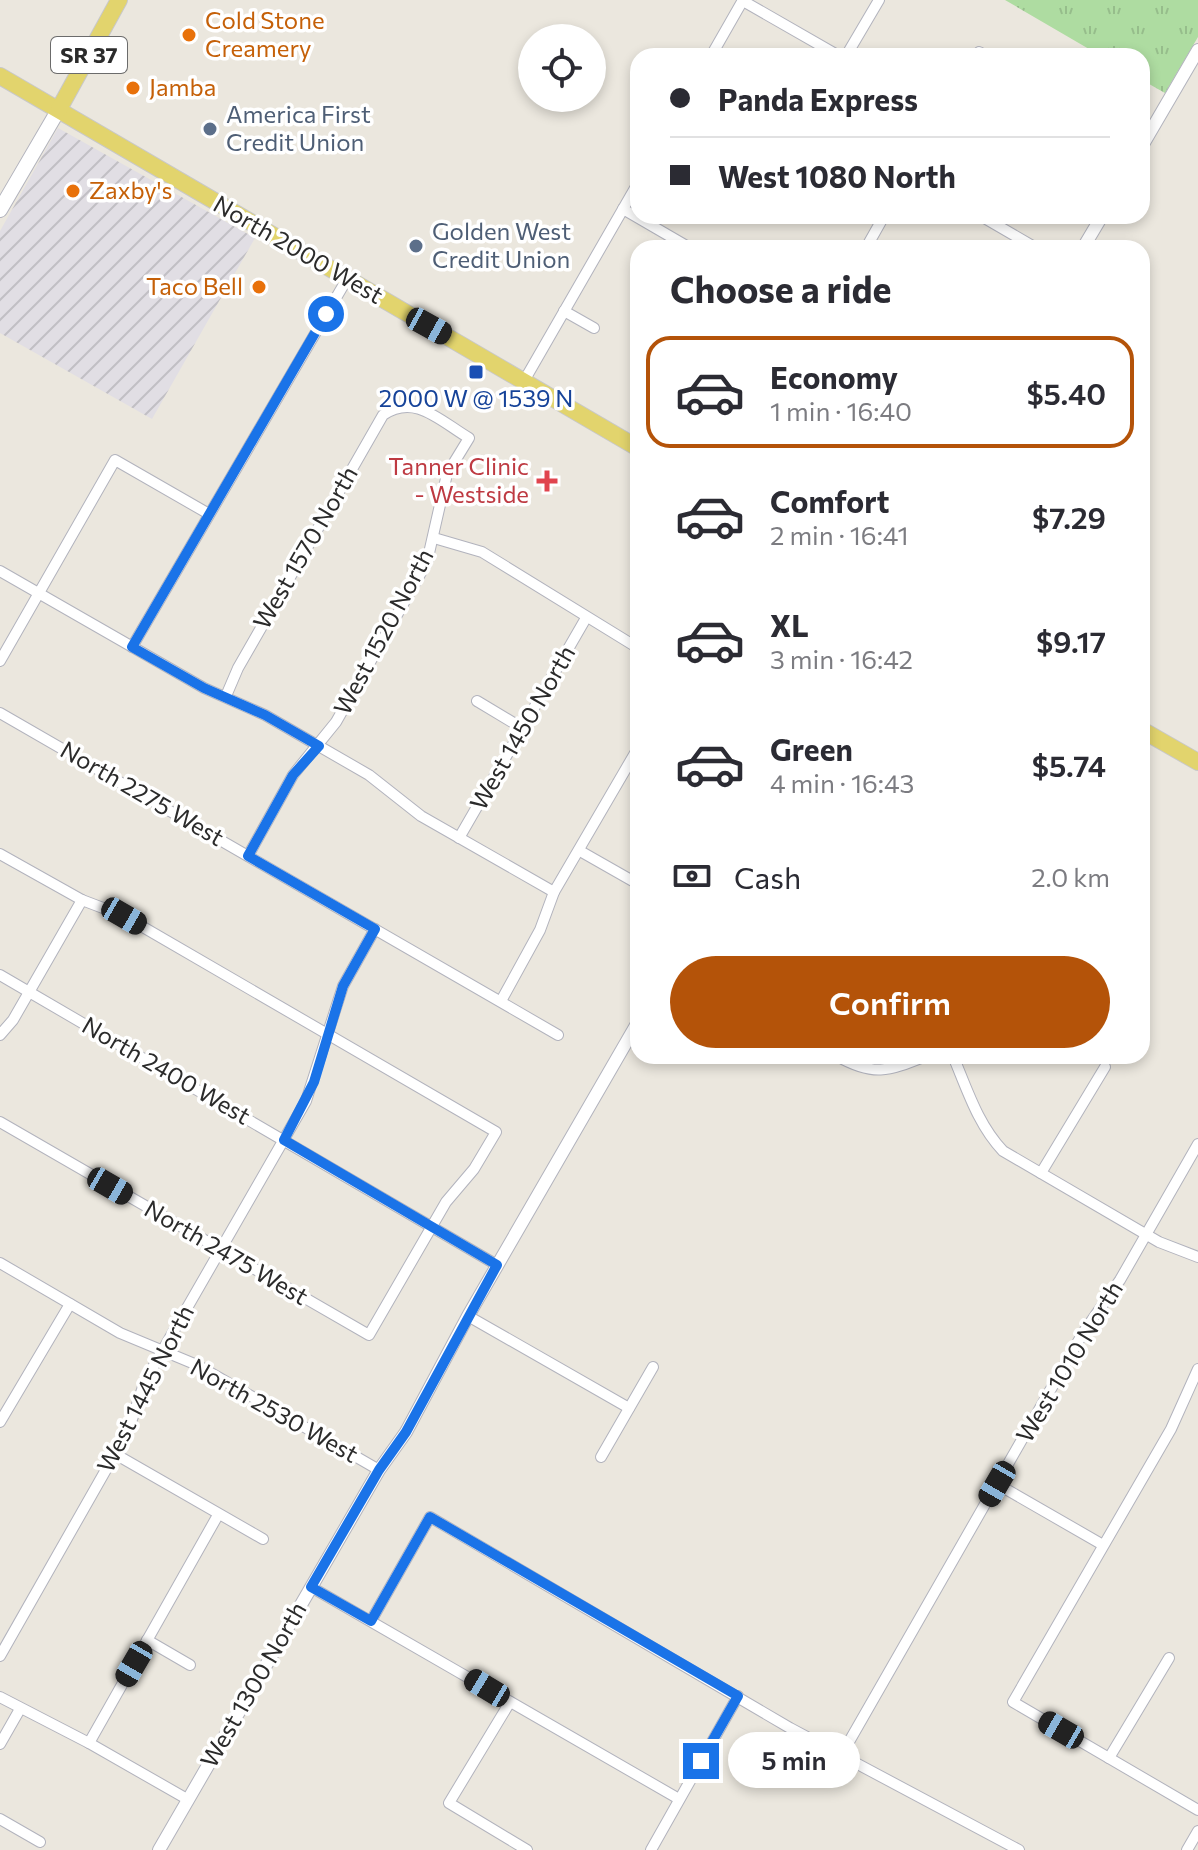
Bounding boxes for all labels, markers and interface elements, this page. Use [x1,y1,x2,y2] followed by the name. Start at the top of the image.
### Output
[205,5,325,62] place label: Cold Stone Creamery
[518,24,606,112] map controls
[518,24,606,112] button: locate
[180,26,198,44] marker: Cold Stone Creamery
[51,37,127,73] road number: SR 37
[149,72,216,101] place label: Jamba
[124,79,142,97] marker: Jamba
[718,80,918,117] text: Panda Express
[226,99,371,156] place label: America First Credit Union
[201,120,219,138] marker: America First Credit Union
[718,157,956,194] text: West 1080 North
[89,175,173,204] place label: Zaxby's
[64,182,82,200] marker: Zaxby's
[209,188,389,309] street label: North 2000 West
[432,216,571,273] place label: Golden West Credit Union
[407,237,425,255] marker: Golden West Credit Union
[670,266,891,310] text: Choose a ride
[146,271,243,300] place label: Taco Bell
[250,278,268,296] marker: Taco Bell
[308,296,344,332] route start
[402,304,456,348] car
[674,356,746,428] icon: car
[770,358,898,395] text: Economy
[467,363,485,381] marker: 2000 W @ 1539 N
[1027,374,1106,411] text: $5.40
[379,383,573,412] place label: 2000 W @ 1539 N
[770,395,912,426] text: 1 min · 16:40
[388,451,529,508] place label: Tanner Clinic - Westside
[246,461,363,634] street label: West 1570 North
[536,470,558,492] marker: Tanner Clinic - Westside
[674,480,746,552] icon: car
[770,482,889,519] text: Comfort
[1032,498,1106,535] text: $7.29
[770,519,909,550] text: 2 min · 16:41
[327,543,439,719] street label: West 1520 North
[674,604,746,676] icon: car
[770,606,809,643] text: XL
[1036,622,1106,659] text: $9.17
[463,640,581,815] street label: West 1450 North
[770,643,913,674] text: 3 min · 16:42
[674,728,746,800] icon: car
[770,730,853,767] text: Green
[56,734,230,851] street label: North 2275 West
[1032,746,1106,783] text: $5.74
[770,767,914,798] text: 4 min · 16:43
[670,854,714,898] icon: cash
[734,858,801,895] text: Cash
[1031,861,1110,892] text: 2.0 km
[97,894,151,938] car
[670,956,1110,1048] button: Confirm
[77,1010,256,1130] street label: North 2400 West
[83,1164,137,1208] car
[140,1193,314,1310] street label: North 2475 West
[1009,1275,1128,1447] street label: West 1010 North
[90,1300,199,1477] street label: West 1445 North
[186,1352,364,1468] street label: North 2530 West
[975,1457,1019,1511] car
[194,1596,312,1772] street label: West 1300 North
[112,1637,156,1691] car
[460,1665,514,1711] car
[1034,1708,1088,1752] car
[729,1733,861,1789] callout: 5 min
[683,1743,719,1779] route end
[762,1744,826,1775] text: 5 min

